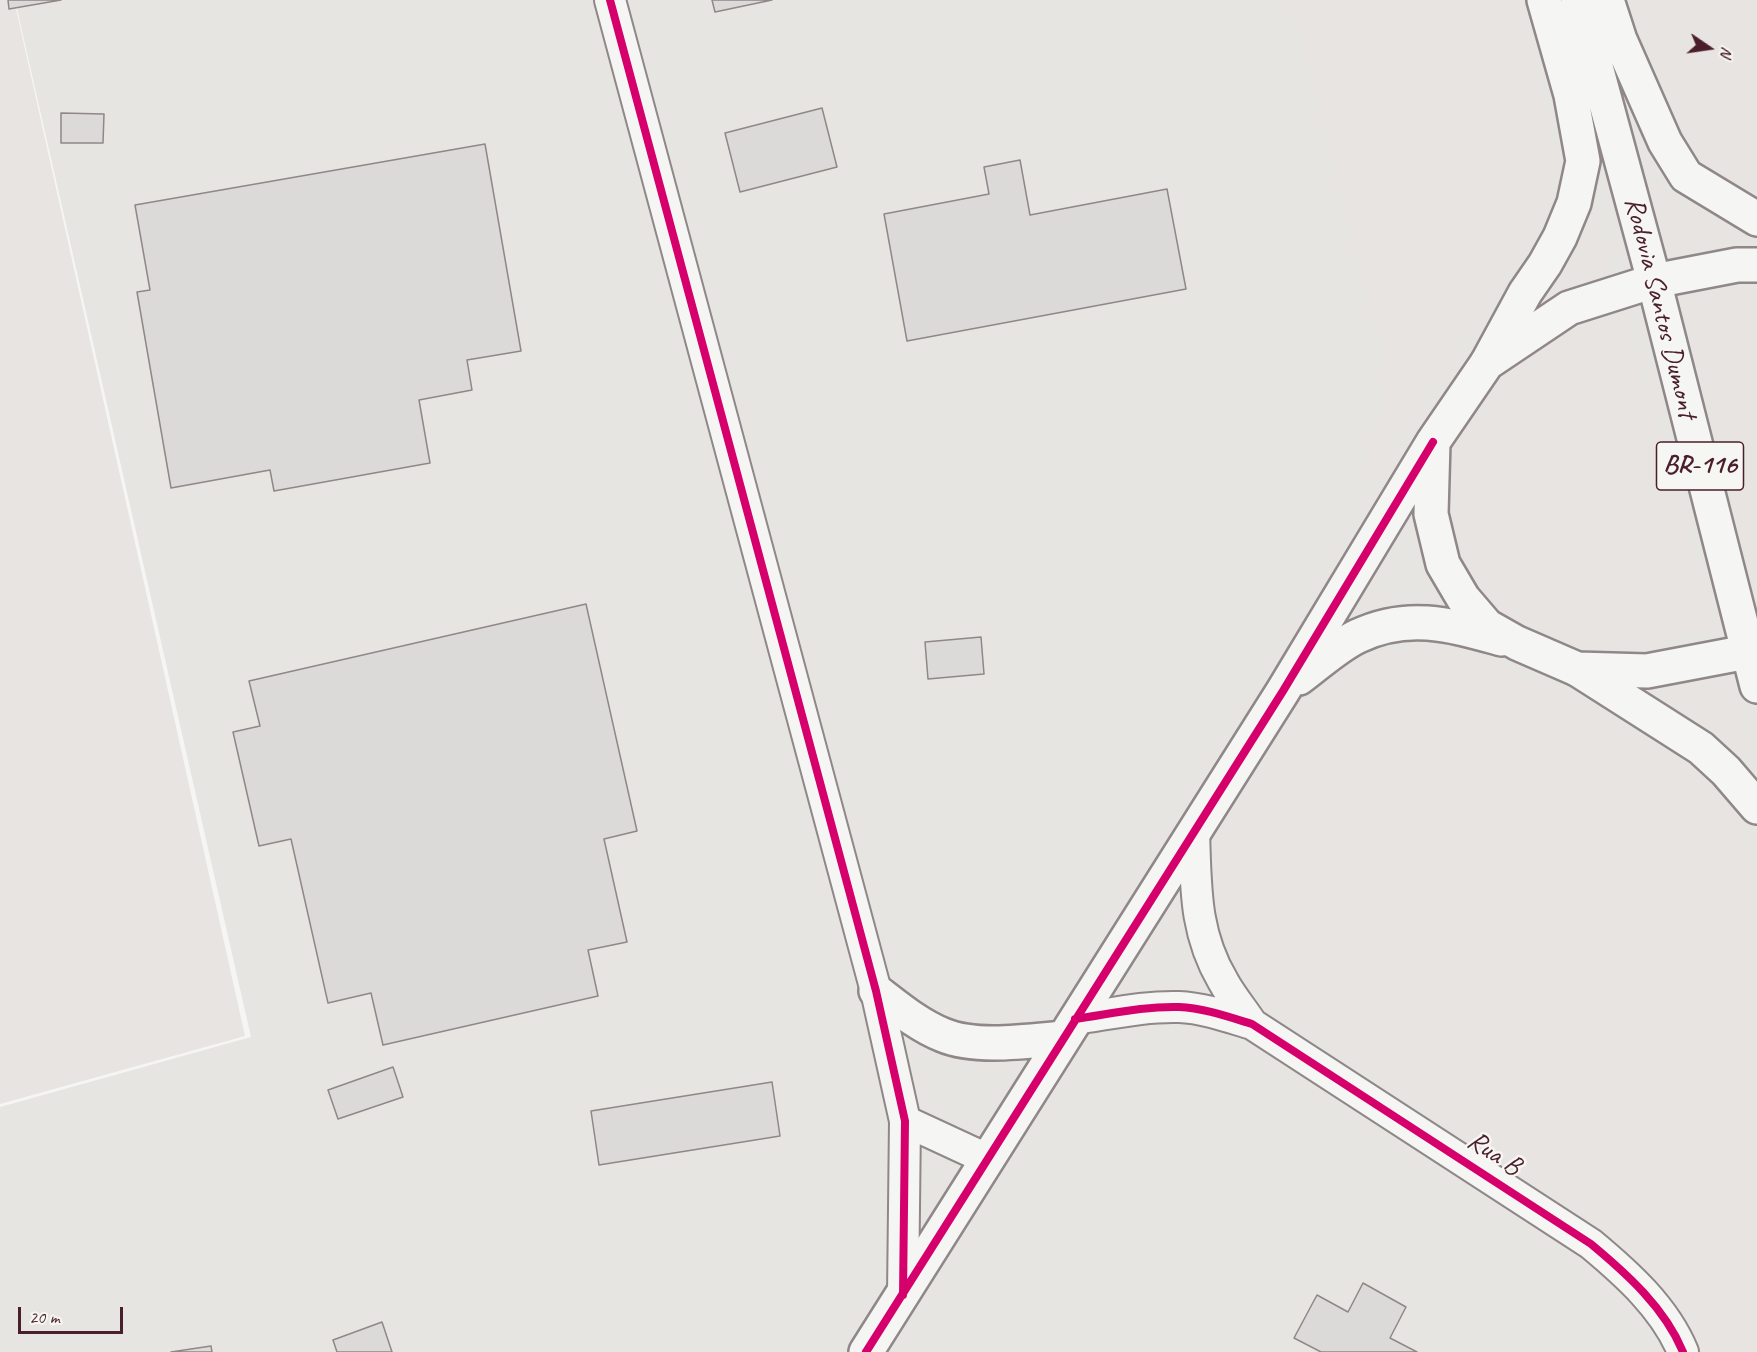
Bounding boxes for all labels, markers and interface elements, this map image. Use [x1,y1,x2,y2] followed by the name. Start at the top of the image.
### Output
[1679,18,1739,78] north arrow
[1716,45,1737,59] text: N
[1616,194,1704,422] street label: Rodovia Santos Dumont
[1656,442,1744,490] road number: BR-116
[1461,1124,1527,1184] street label: Rua B
[21,1295,126,1333] scale bar
[29,1306,60,1328] text: 20 m

